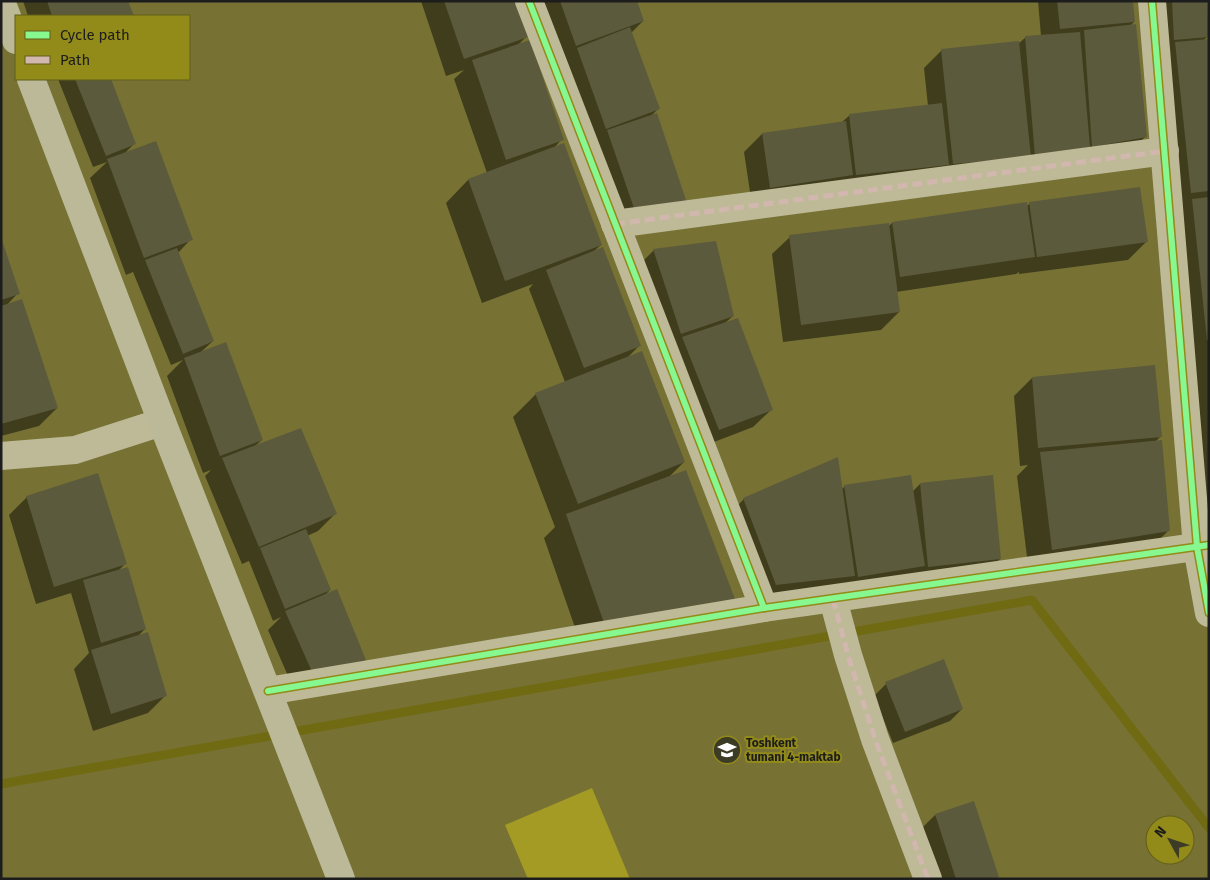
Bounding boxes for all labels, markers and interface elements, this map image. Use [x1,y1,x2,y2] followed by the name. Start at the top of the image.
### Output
[15,15,190,80] legend
[60,26,130,44] text: Cycle path
[60,51,90,69] text: Path
[712,735,742,765] school or university icon: Toshkent tumani 4-maktab
[746,736,841,764] place label: Toshkent tumani 4-maktab
[1145,815,1195,865] north arrow
[1151,823,1170,841] text: N

